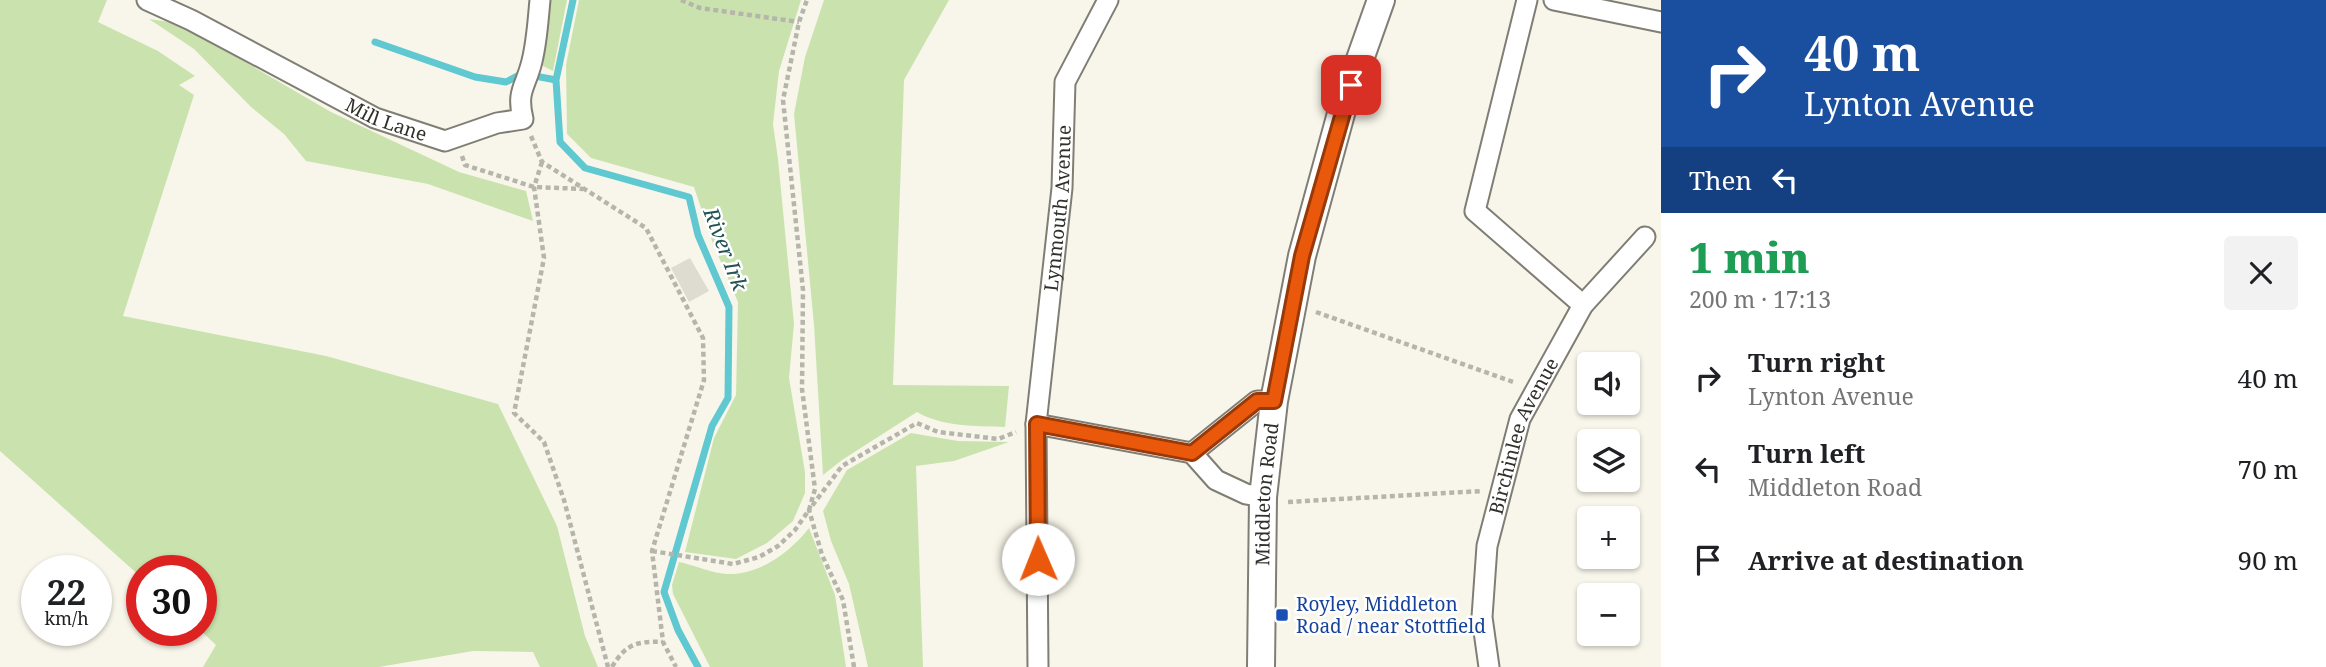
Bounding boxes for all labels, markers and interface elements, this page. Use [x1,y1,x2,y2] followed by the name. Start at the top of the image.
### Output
[1804,19,1920,85] text: 40 m
[1689,28,1780,119] icon: right
[1321,55,1381,115] pin
[1332,66,1370,104] icon: arrive
[1804,82,2035,125] text: Lynton Avenue
[341,92,430,147] street label: Mill Lane
[1038,125,1077,293] street label: Lynmouth Avenue
[1766,161,1804,199] icon: left
[1689,162,1752,198] text: Then
[697,203,755,295] water label: River Irk
[1689,228,1810,285] text: 1 min
[2224,236,2298,310] button: close
[1689,283,1831,315] text: 200 m · 17:13
[1748,344,1885,380] text: Turn right
[1577,352,1640,646] map controls
[1577,352,1640,415] button: sound
[1483,353,1564,517] street label: Birchinlee Avenue
[1689,359,1727,397] icon: right
[2238,360,2298,396] text: 40 m
[1748,380,1914,412] text: Lynton Avenue
[1249,421,1284,566] street label: Middleton Road
[1577,429,1640,492] button: layers
[1748,435,1865,471] text: Turn left
[1689,450,1727,488] icon: left
[2238,451,2298,487] text: 70 m
[1748,471,1922,503] text: Middleton Road
[1577,506,1640,569] button: +
[1001,522,1075,596] position arrow
[1689,541,1727,579] icon: arrive
[1748,542,2024,578] text: Arrive at destination
[2238,542,2298,578] text: 90 m
[126,555,217,646] speed limit sign: 30
[47,568,86,615] text: 22
[1577,583,1640,646] button: −
[1296,591,1486,639] place label: Royley, Middleton Road / near Stottfield
[44,606,89,630] text: km/h
[1274,607,1290,623] marker: Royley, Middleton Road / near Stottfield

